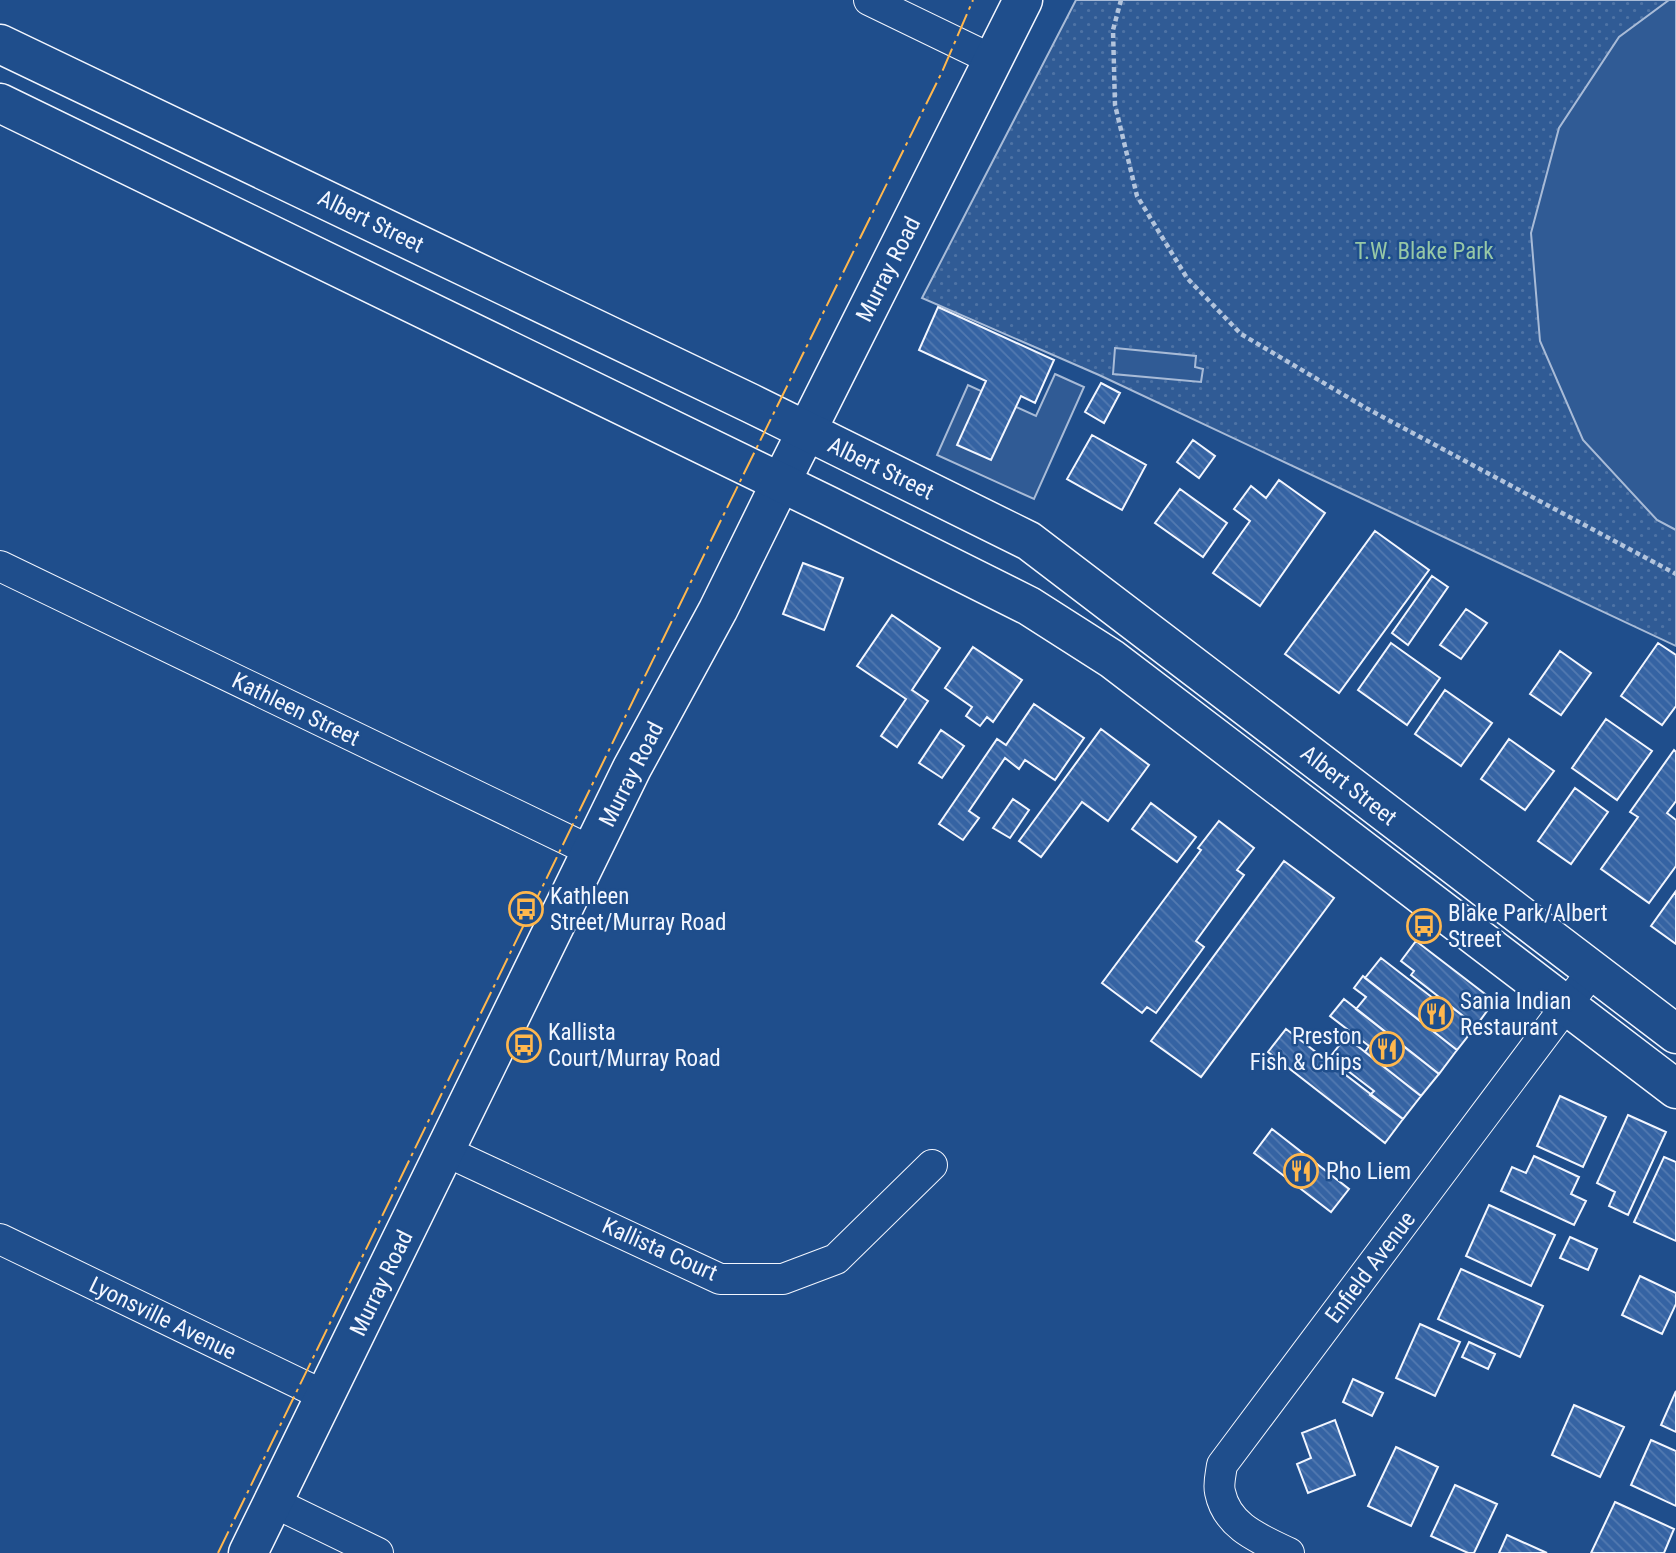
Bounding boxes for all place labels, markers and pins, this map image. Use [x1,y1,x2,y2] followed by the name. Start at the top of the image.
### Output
[550,883,726,936] place label: Kathleen Street/Murray Road
[507,890,545,928] bus stop icon: Kathleen Street/Murray Road
[1448,900,1608,953] place label: Blake Park/Albert Street
[1405,907,1443,945] bus stop icon: Blake Park/Albert Street
[1460,988,1571,1041] place label: Sania Indian Restaurant
[1417,995,1455,1033] restaurant icon: Sania Indian Restaurant
[548,1019,721,1072] place label: Kallista Court/Murray Road
[1250,1023,1362,1076] place label: Preston Fish & Chips
[505,1026,543,1064] bus stop icon: Kallista Court/Murray Road
[1368,1030,1406,1068] restaurant icon: Preston Fish & Chips
[1282,1152,1320,1190] restaurant icon: Pho Liem
[1326,1158,1411,1185] place label: Pho Liem

